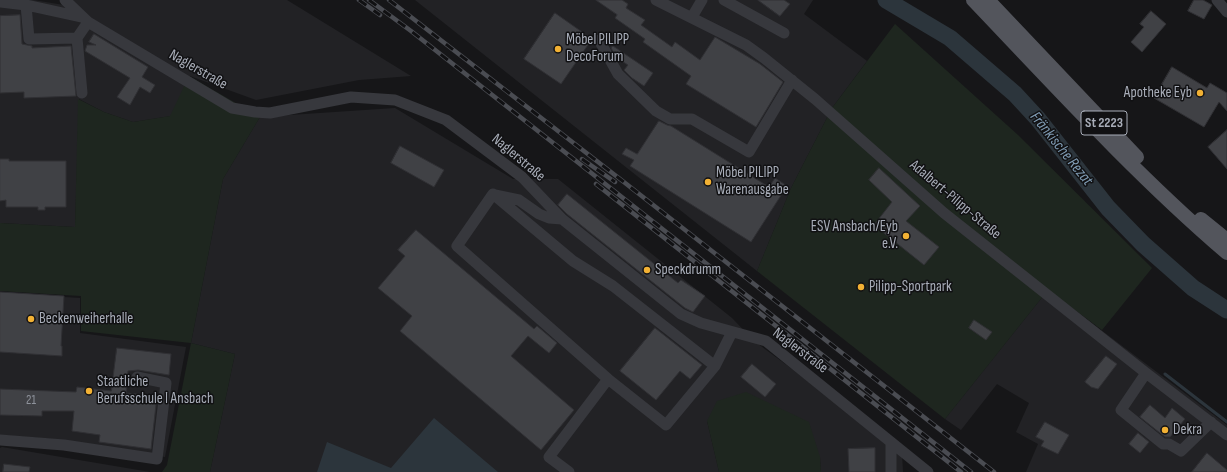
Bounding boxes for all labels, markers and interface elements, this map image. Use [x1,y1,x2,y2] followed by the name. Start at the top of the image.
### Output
[566,31,629,66] place label: Möbel PILIPP DecoForum
[553,44,563,54] marker: Möbel PILIPP DecoForum
[166,46,230,94] street label: Naglerstraße
[1124,84,1192,102] place label: Apotheke Eyb
[1195,88,1205,98] marker: Apotheke Eyb
[1025,108,1097,190] water label: Fränkische Rezat
[1081,111,1127,135] road number: St 2223
[488,130,548,186] street label: Naglerstraße
[906,157,1004,243] street label: Adalbert-Pilipp-Straße
[716,164,789,199] place label: Möbel PILIPP Warenausgabe
[703,177,713,187] marker: Möbel PILIPP Warenausgabe
[811,218,898,253] place label: ESV Ansbach/Eyb e.V.
[901,231,911,241] marker: ESV Ansbach/Eyb e.V.
[655,261,721,279] place label: Speckdrumm
[642,265,652,275] marker: Speckdrumm
[869,278,952,296] place label: Pilipp-Sportpark
[856,282,866,292] marker: Pilipp-Sportpark
[39,310,133,328] place label: Beckenweiherhalle
[26,314,36,324] marker: Beckenweiherhalle
[769,324,831,378] street label: Naglerstraße
[97,373,213,408] place label: Staatliche Berufsschule I Ansbach
[84,386,94,396] marker: Staatliche Berufsschule I Ansbach
[26,393,36,409] house number: 21
[1173,421,1202,439] place label: Dekra
[1160,425,1170,435] marker: Dekra

